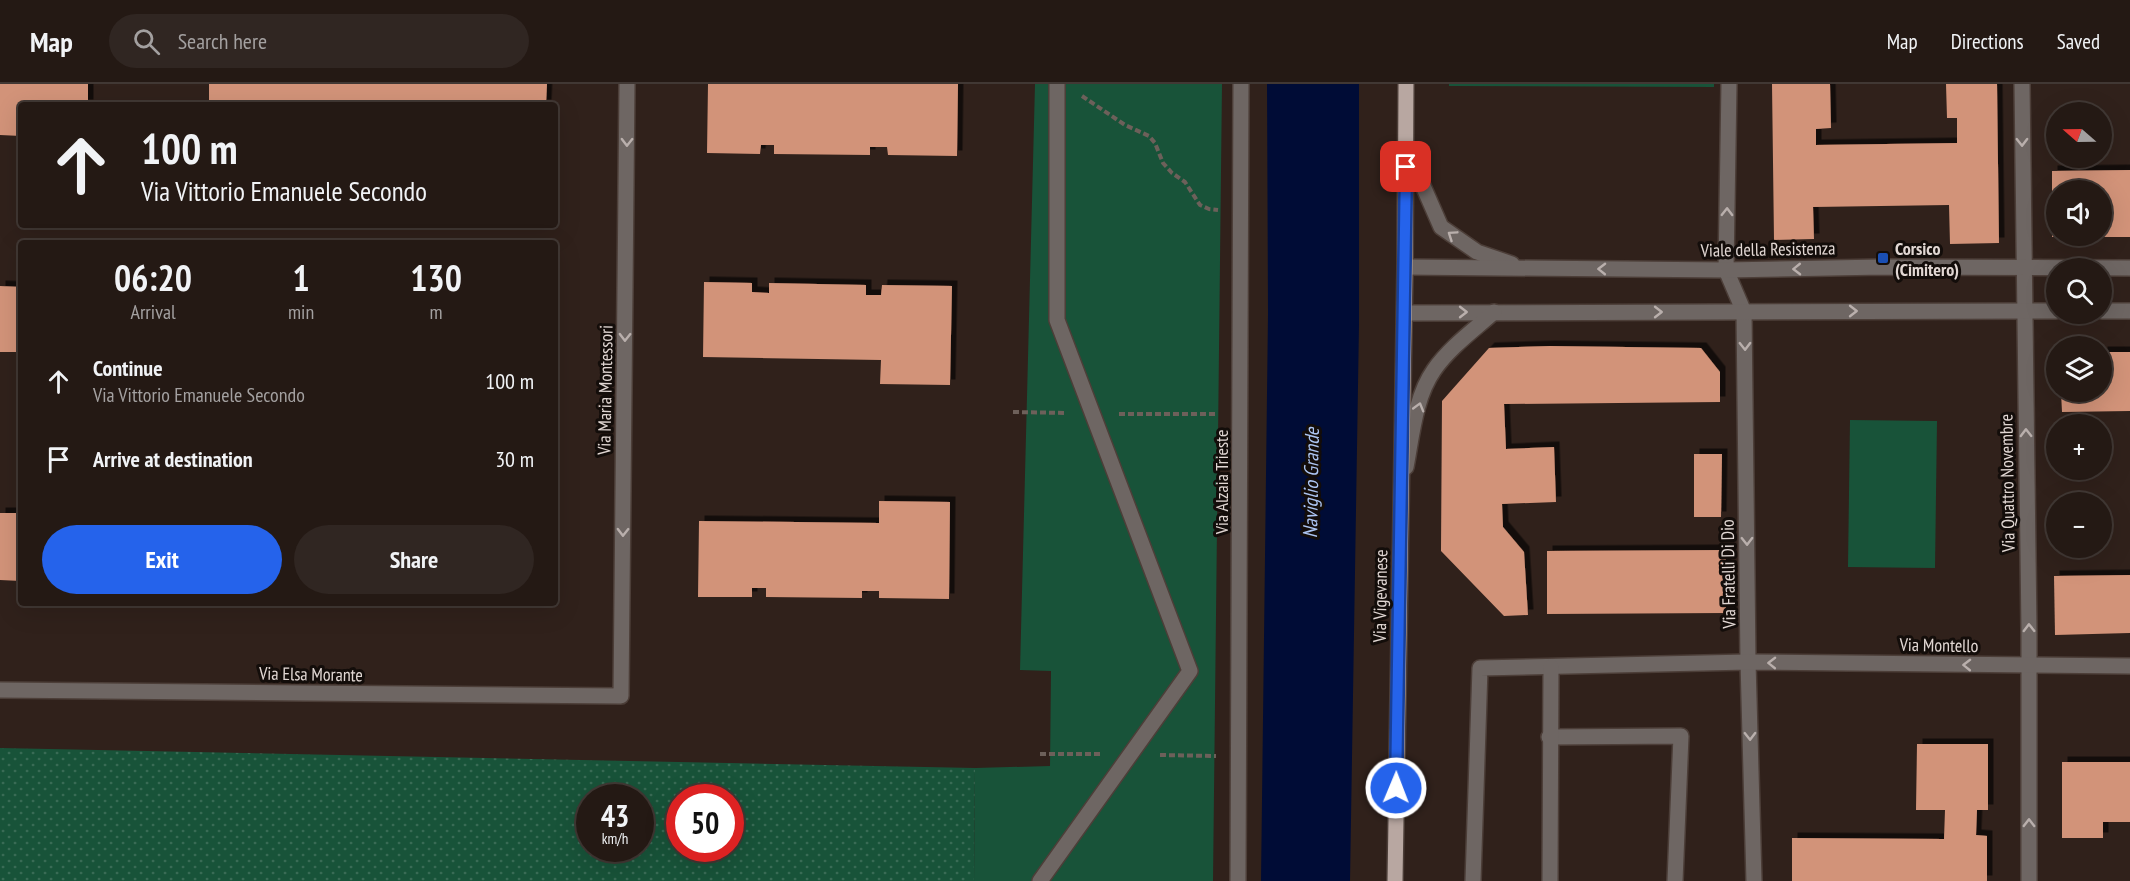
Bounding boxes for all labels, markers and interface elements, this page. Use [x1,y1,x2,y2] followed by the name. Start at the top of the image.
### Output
[109,14,529,68] search box
[30,23,73,60] text: Map
[130,25,163,58] icon: search
[178,27,267,55] text: Search here
[1887,28,1918,55] text: Map
[1951,28,2024,55] text: Directions
[2057,28,2100,55] text: Saved
[2046,102,2112,168] north arrow
[2046,102,2112,558] map controls
[141,121,238,176] text: 100 m
[42,126,120,204] icon: ahead
[620,138,633,147] one-way arrow
[2016,138,2029,147] one-way arrow
[1380,141,1431,192] pin
[1389,150,1422,183] icon: arrive
[141,174,427,208] text: Via Vittorio Emanuele Secondo
[2046,180,2112,246] button: sound
[1721,207,1733,216] one-way arrow
[1448,231,1459,242] one-way arrow
[1699,236,1836,262] street label: Viale della Resistenza
[1895,237,1959,281] place label: Corsico (Cimitero)
[1876,251,1890,265] marker: Corsico (Cimitero)
[114,254,192,301] text: 06:20
[292,254,310,301] text: 1
[410,254,462,301] text: 130
[2046,258,2112,324] button: search
[1598,263,1607,275] one-way arrow
[1793,263,1802,276] one-way arrow
[130,299,176,325] text: Arrival
[288,299,314,325] text: min
[430,299,443,325] text: m
[1849,305,1858,317] one-way arrow
[1459,306,1468,318] one-way arrow
[1654,306,1663,318] one-way arrow
[592,325,618,456] street label: Via Maria Montessori
[619,333,631,342] one-way arrow
[2046,336,2112,402] button: layers
[1739,342,1751,351] one-way arrow
[93,354,163,382] text: Continue
[42,365,75,398] icon: ahead
[485,367,534,395] text: 100 m
[93,382,305,408] text: Via Vittorio Emanuele Secondo
[1412,402,1424,413] one-way arrow
[1994,414,2020,553] street label: Via Quattro Novembre
[2046,414,2112,480] button: +
[1297,426,1325,538] water label: Naviglio Grande
[2020,428,2032,437] one-way arrow
[1210,430,1233,535] street label: Via Alzaia Trieste
[42,443,75,476] icon: arrive
[93,445,253,473] text: Arrive at destination
[495,445,534,473] text: 30 m
[2046,492,2112,558] button: −
[1716,519,1740,630] street label: Via Fratelli Di Dio
[42,525,282,594] button: Exit
[294,525,534,594] button: Share
[617,528,629,537] one-way arrow
[1741,537,1753,546] one-way arrow
[1368,549,1392,644] street label: Via Vigevanese
[2023,623,2035,632] one-way arrow
[1898,633,1979,657] street label: Via Montello
[1767,657,1776,669] one-way arrow
[1962,659,1971,671] one-way arrow
[258,662,363,686] street label: Via Elsa Morante
[1744,731,1756,740] one-way arrow
[1364,756,1428,820] position arrow
[666,784,744,862] speed limit sign: 50
[601,796,629,835] text: 43
[2023,818,2035,827] one-way arrow
[602,829,628,848] text: km/h

